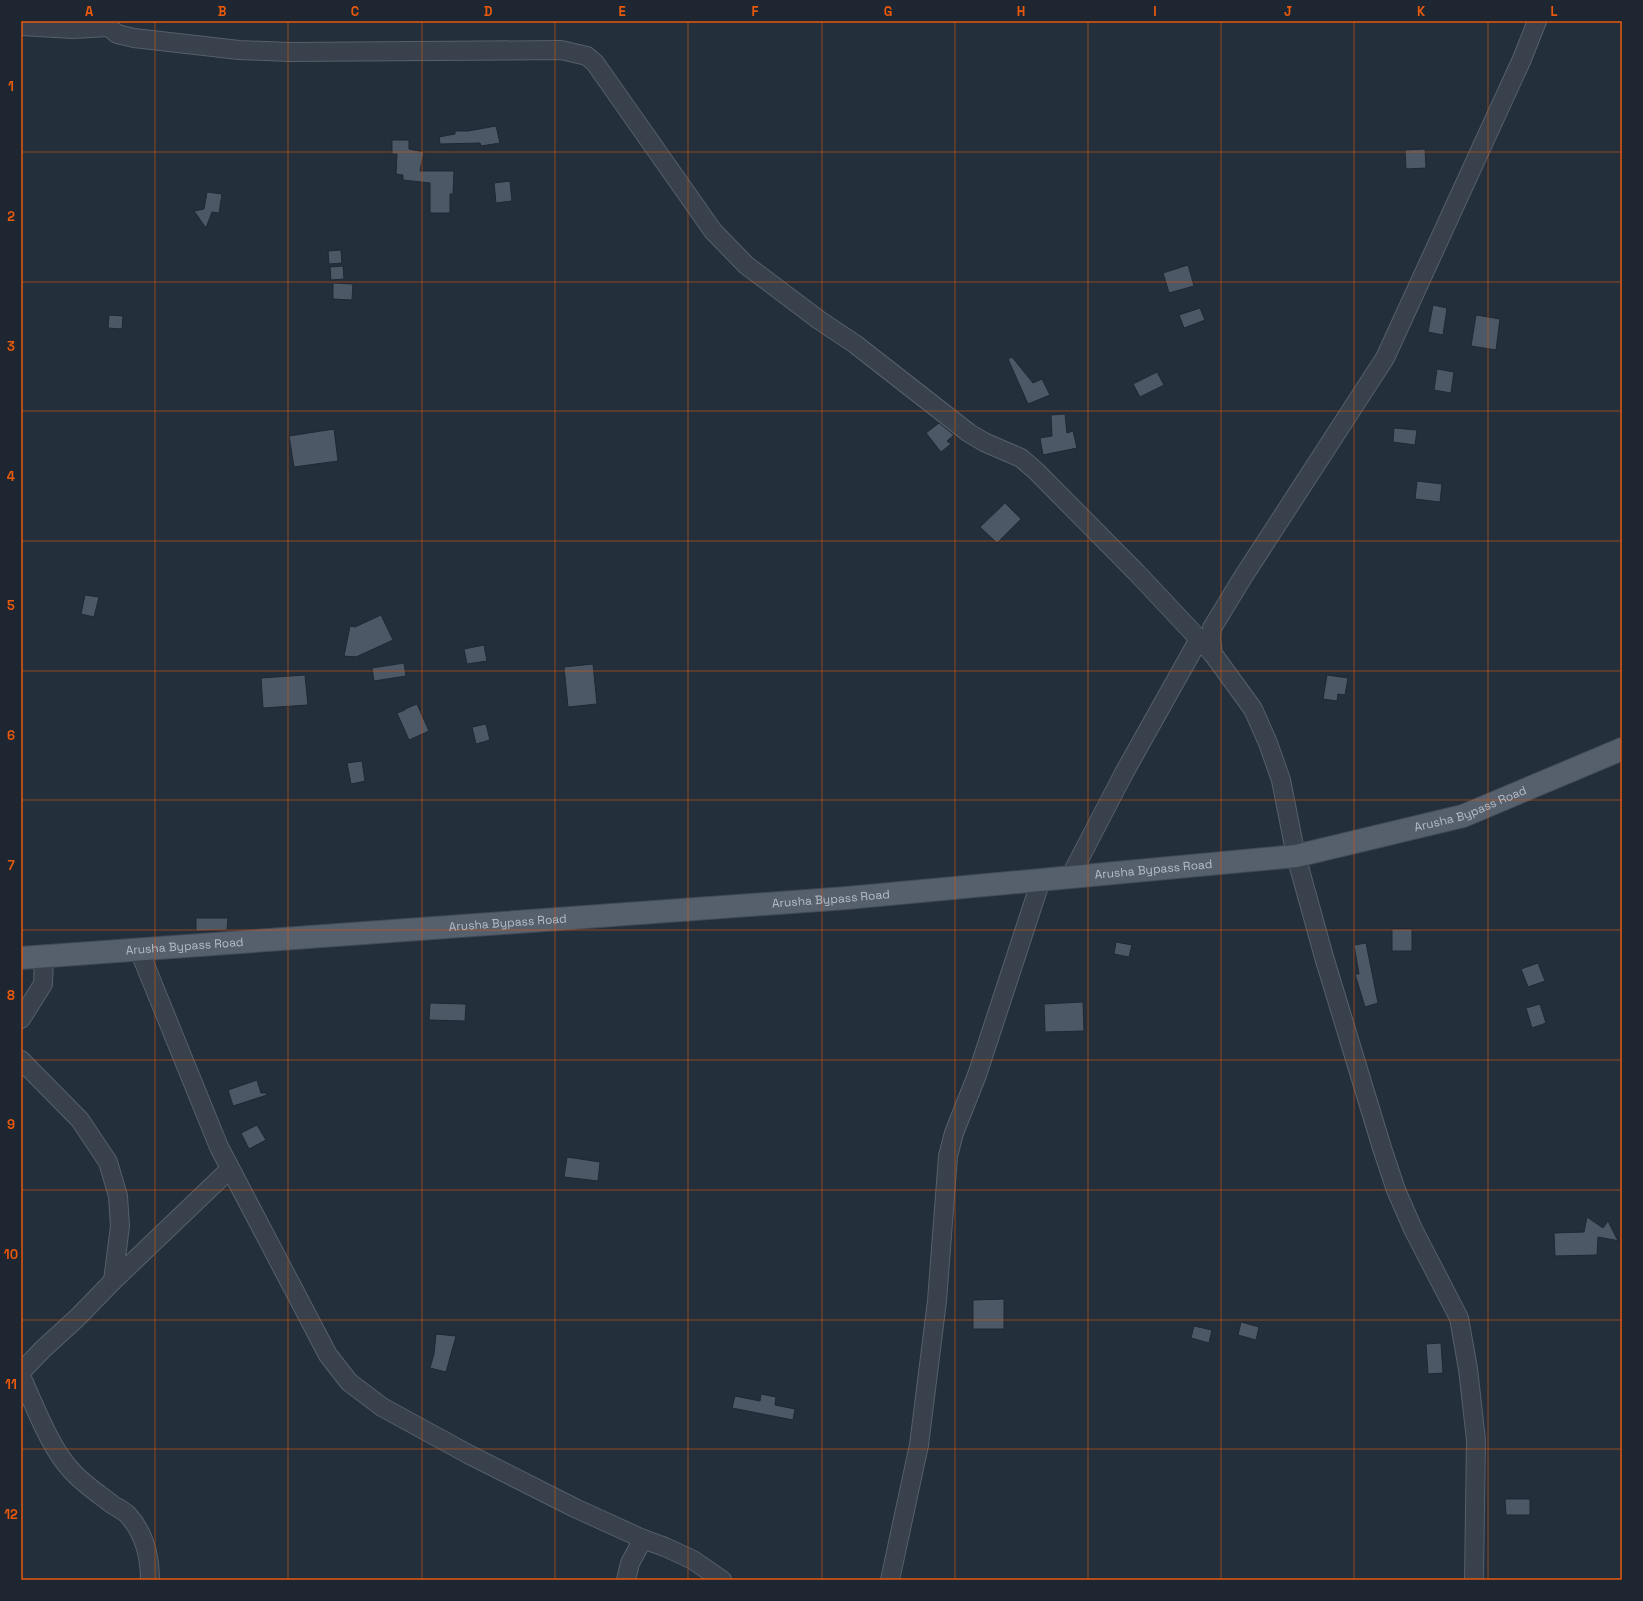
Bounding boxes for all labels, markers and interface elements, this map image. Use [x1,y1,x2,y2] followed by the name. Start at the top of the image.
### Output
[85,3,94,20] text: A
[218,3,227,20] text: B
[351,3,359,20] text: C
[484,3,493,20] text: D
[618,3,626,20] text: E
[752,3,759,20] text: F
[884,3,892,20] text: G
[1017,3,1025,20] text: H
[1153,3,1157,20] text: I
[1284,3,1292,20] text: J
[1417,3,1426,20] text: K
[1550,3,1558,20] text: L
[8,78,14,95] text: 1
[7,208,15,225] text: 2
[7,338,15,355] text: 3
[7,468,15,485] text: 4
[7,597,15,614] text: 5
[7,727,15,744] text: 6
[1413,782,1529,835] street label: Arusha Bypass Road
[1094,856,1213,883] street label: Arusha Bypass Road
[7,857,15,874] text: 7
[771,886,891,911] street label: Arusha Bypass Road
[448,910,567,935] street label: Arusha Bypass Road
[125,934,244,958] street label: Arusha Bypass Road
[7,987,15,1004] text: 8
[7,1116,15,1133] text: 9
[4,1246,18,1263] text: 10
[5,1376,17,1393] text: 11
[4,1506,18,1523] text: 12

